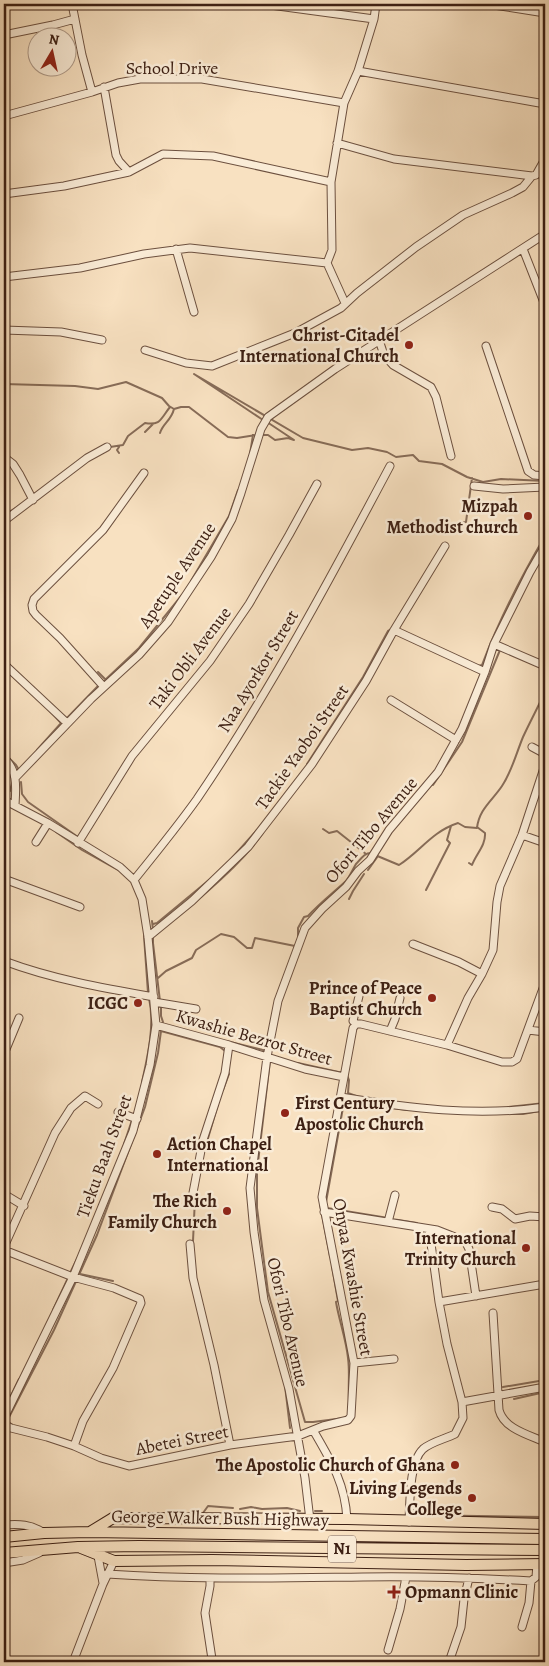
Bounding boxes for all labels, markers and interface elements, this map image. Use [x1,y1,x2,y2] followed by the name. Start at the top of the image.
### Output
[28,28,78,78] north arrow
[47,29,60,50] text: N
[126,56,218,80] street label: School Drive
[239,323,399,368] place label: Christ-Citadel International Church
[403,339,415,351] marker: Christ-Citadel International Church
[386,494,518,539] place label: Mizpah Methodist church
[522,510,534,522] marker: Mizpah Methodist church
[132,517,221,633] street label: Apetuple Avenue
[143,602,237,714] street label: Taki Obli Avenue
[212,605,304,737] street label: Naa Ayorkor Street
[250,680,354,814] street label: Tackie Yaoboi Street
[319,772,423,888] street label: Ofori Tibo Avenue
[309,976,422,1021] place label: Prince of Peace Baptist Church
[88,991,128,1015] place label: ICGC
[426,992,438,1004] marker: Prince of Peace Baptist Church
[132,997,144,1009] marker: ICGC
[173,1003,335,1071] street label: Kwashie Bezrot Street
[71,1091,137,1221] street label: Tieku Baah Street
[294,1091,424,1136] place label: First Century Apostolic Church
[279,1107,291,1119] marker: First Century Apostolic Church
[166,1132,272,1177] place label: Action Chapel International
[151,1148,163,1160] marker: Action Chapel International
[108,1189,217,1234] place label: The Rich Family Church
[327,1196,379,1358] street label: Onyaa Kwashie Street
[221,1205,233,1217] marker: The Rich Family Church
[405,1226,516,1271] place label: International Trinity Church
[520,1242,532,1254] marker: International Trinity Church
[261,1255,315,1389] street label: Ofori Tibo Avenue
[132,1419,231,1461] street label: Abetei Street
[216,1453,445,1477] place label: The Apostolic Church of Ghana
[449,1459,461,1471] marker: The Apostolic Church of Ghana
[349,1476,462,1521] place label: Living Legends College
[466,1492,478,1504] marker: Living Legends College
[111,1504,330,1532] street label: George Walker Bush Highway
[328,1536,356,1562] road number: N1
[405,1580,518,1604] place label: Opmann Clinic
[387,1585,401,1599] marker: Opmann Clinic

